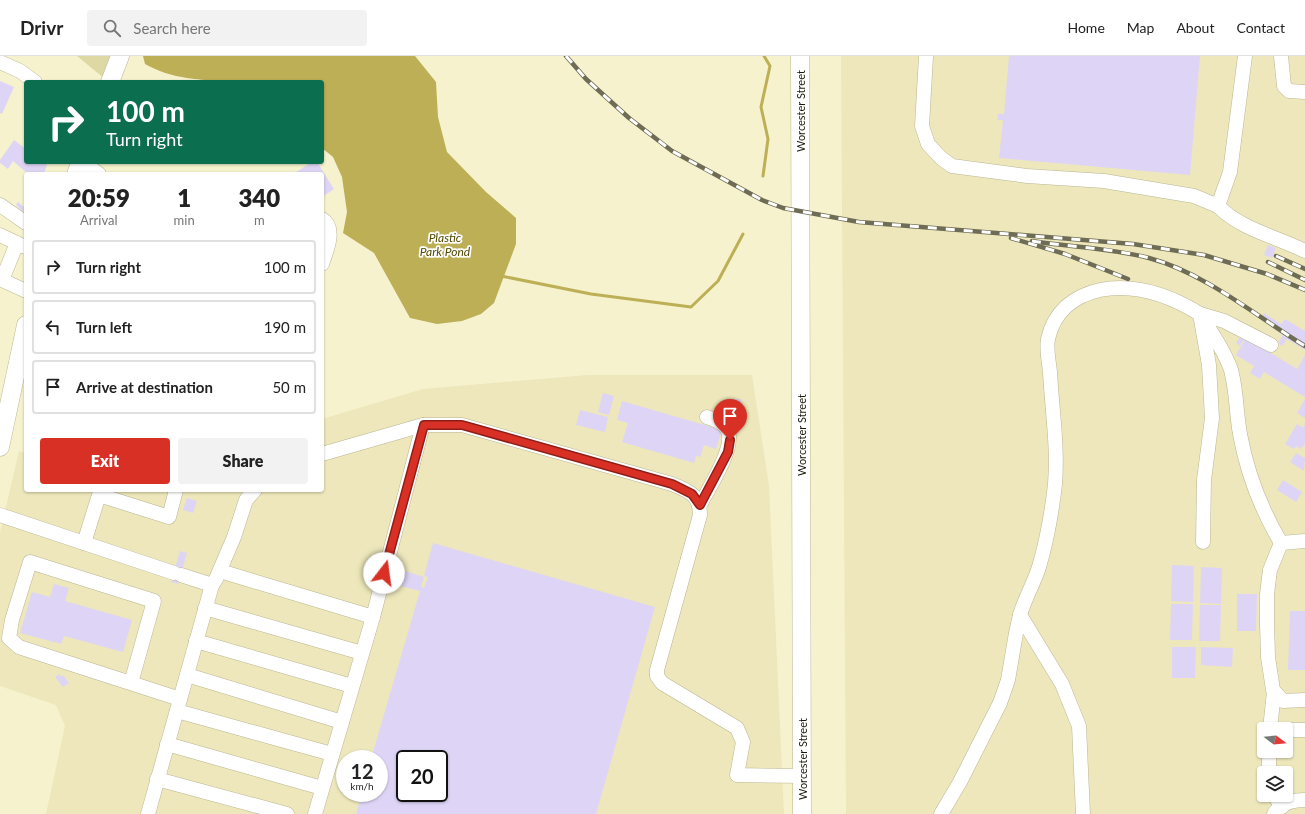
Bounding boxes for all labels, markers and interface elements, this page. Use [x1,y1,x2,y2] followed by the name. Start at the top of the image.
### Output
[87,10,367,46] search box
[20,16,63,39] text: Drivr
[101,17,123,39] icon: search
[133,19,211,37] text: Search here
[1067,19,1105,36] text: Home
[1127,19,1154,36] text: Map
[1176,19,1214,36] text: About
[1236,19,1285,36] text: Contact
[794,70,807,152] street label: Worcester Street
[106,94,185,128] text: 100 m
[40,96,92,148] icon: right
[106,128,183,150] text: Turn right
[68,183,130,212] text: 20:59
[177,183,191,212] text: 1
[238,183,280,212] text: 340
[80,212,118,228] text: Arrival
[174,212,195,228] text: min
[254,212,265,228] text: m
[420,230,471,259] water label: Plastic Park Pond
[42,256,64,278] icon: right
[76,258,141,276] text: Turn right
[264,258,306,276] text: 100 m
[42,316,64,338] icon: left
[76,318,132,336] text: Turn left
[264,318,306,336] text: 190 m
[42,376,64,398] icon: arrive
[76,378,213,396] text: Arrive at destination
[272,378,306,396] text: 50 m
[795,394,808,476] street label: Worcester Street
[713,399,747,440] pin
[719,405,741,427] icon: arrive
[40,438,170,484] button: Exit
[178,438,308,484] button: Share
[363,552,405,594] position arrow
[796,718,809,800] street label: Worcester Street
[1257,722,1293,758] north arrow
[1257,722,1293,802] map controls
[396,750,448,802] speed limit sign: 20
[350,759,374,783] text: 12
[1257,766,1293,802] button: layers
[350,780,374,792] text: km/h

